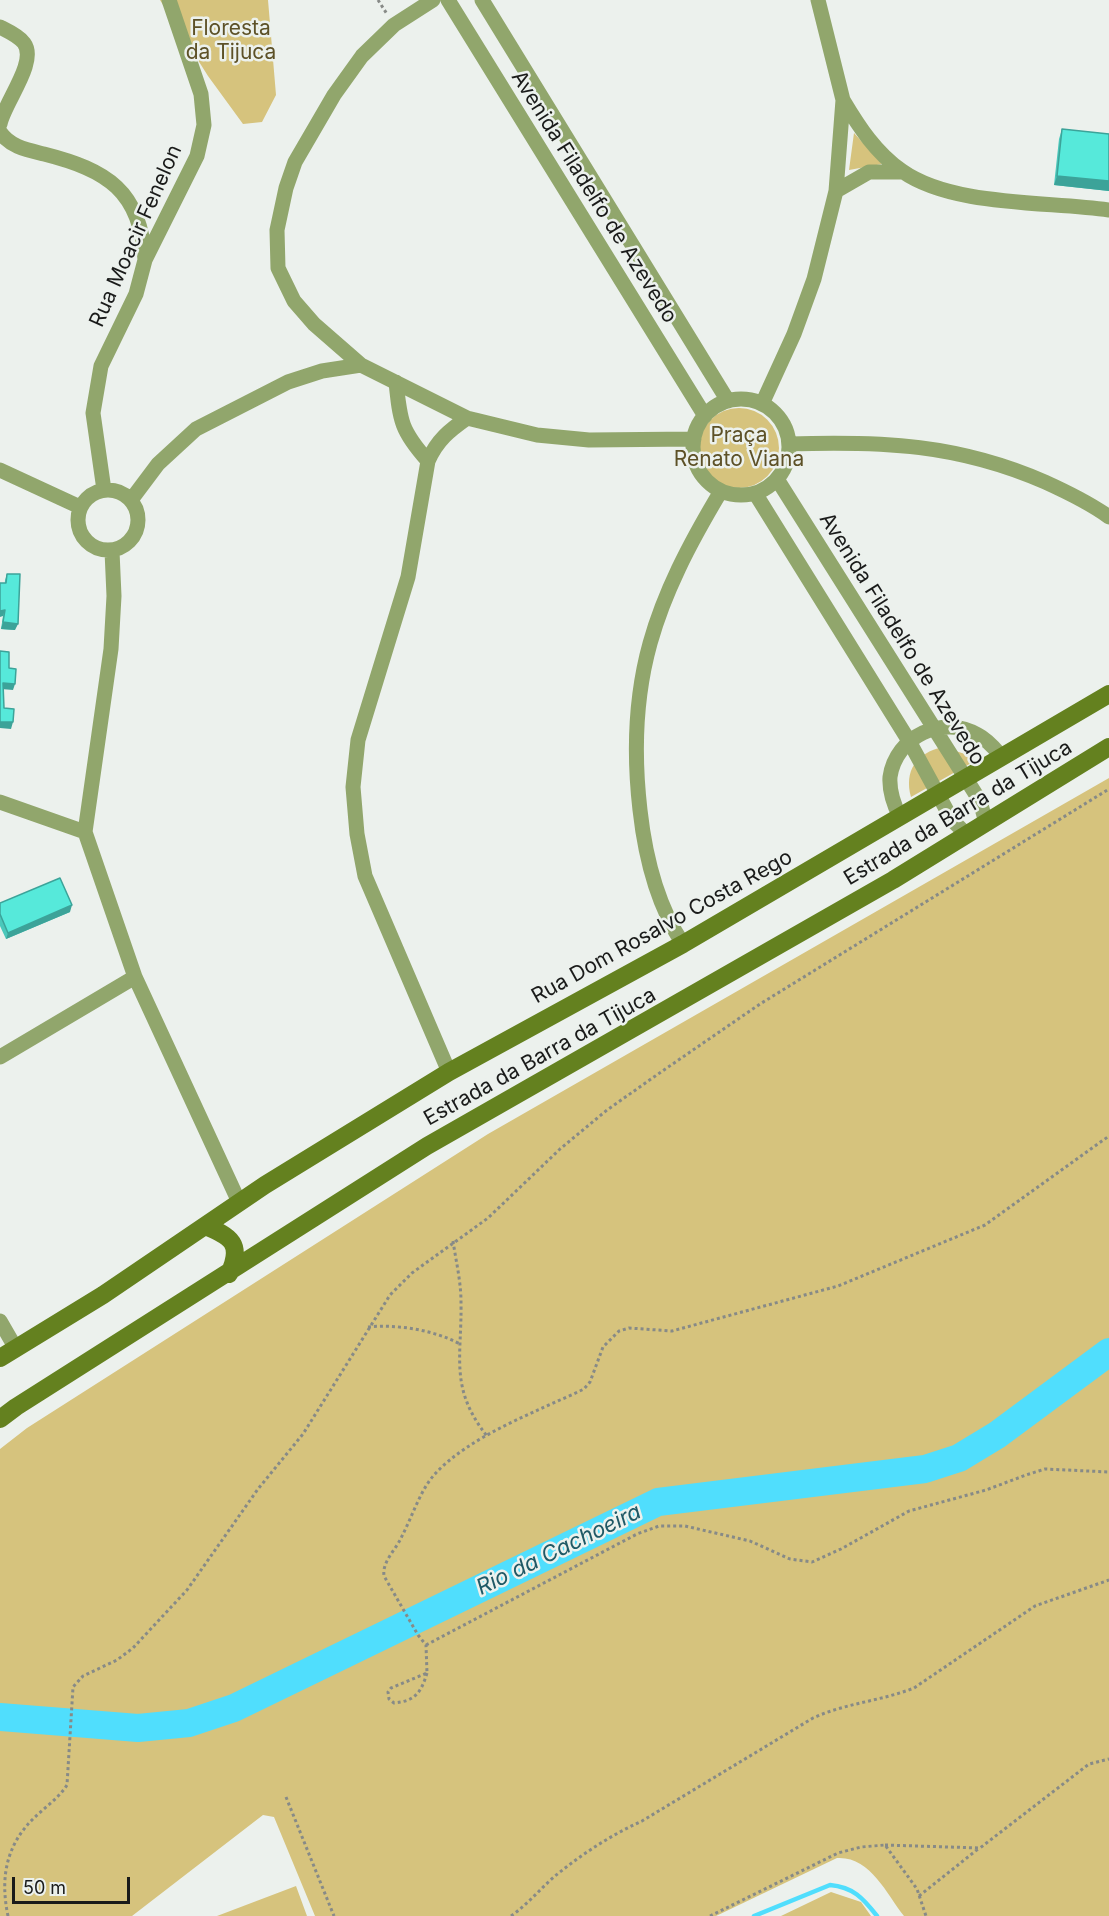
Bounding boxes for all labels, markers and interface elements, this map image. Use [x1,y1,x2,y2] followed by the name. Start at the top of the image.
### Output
[186,16,276,66] park label: Floresta da Tijuca
[506,66,682,328] street label: Avenida Filadelfo de Azevedo
[85,141,187,331] street label: Rua Moacir Fenelon
[674,423,804,473] park label: Praça Renato Viana
[814,508,990,770] street label: Avenida Filadelfo de Azevedo
[839,735,1077,891] street label: Estrada da Barra da Tijuca
[527,845,797,1009] street label: Rua Dom Rosalvo Costa Rego
[420,983,660,1131] street label: Estrada da Barra da Tijuca
[472,1499,646,1601] water label: Rio da Cachoeira
[15,1865,134,1903] scale bar
[23,1877,66,1898] text: 50 m

